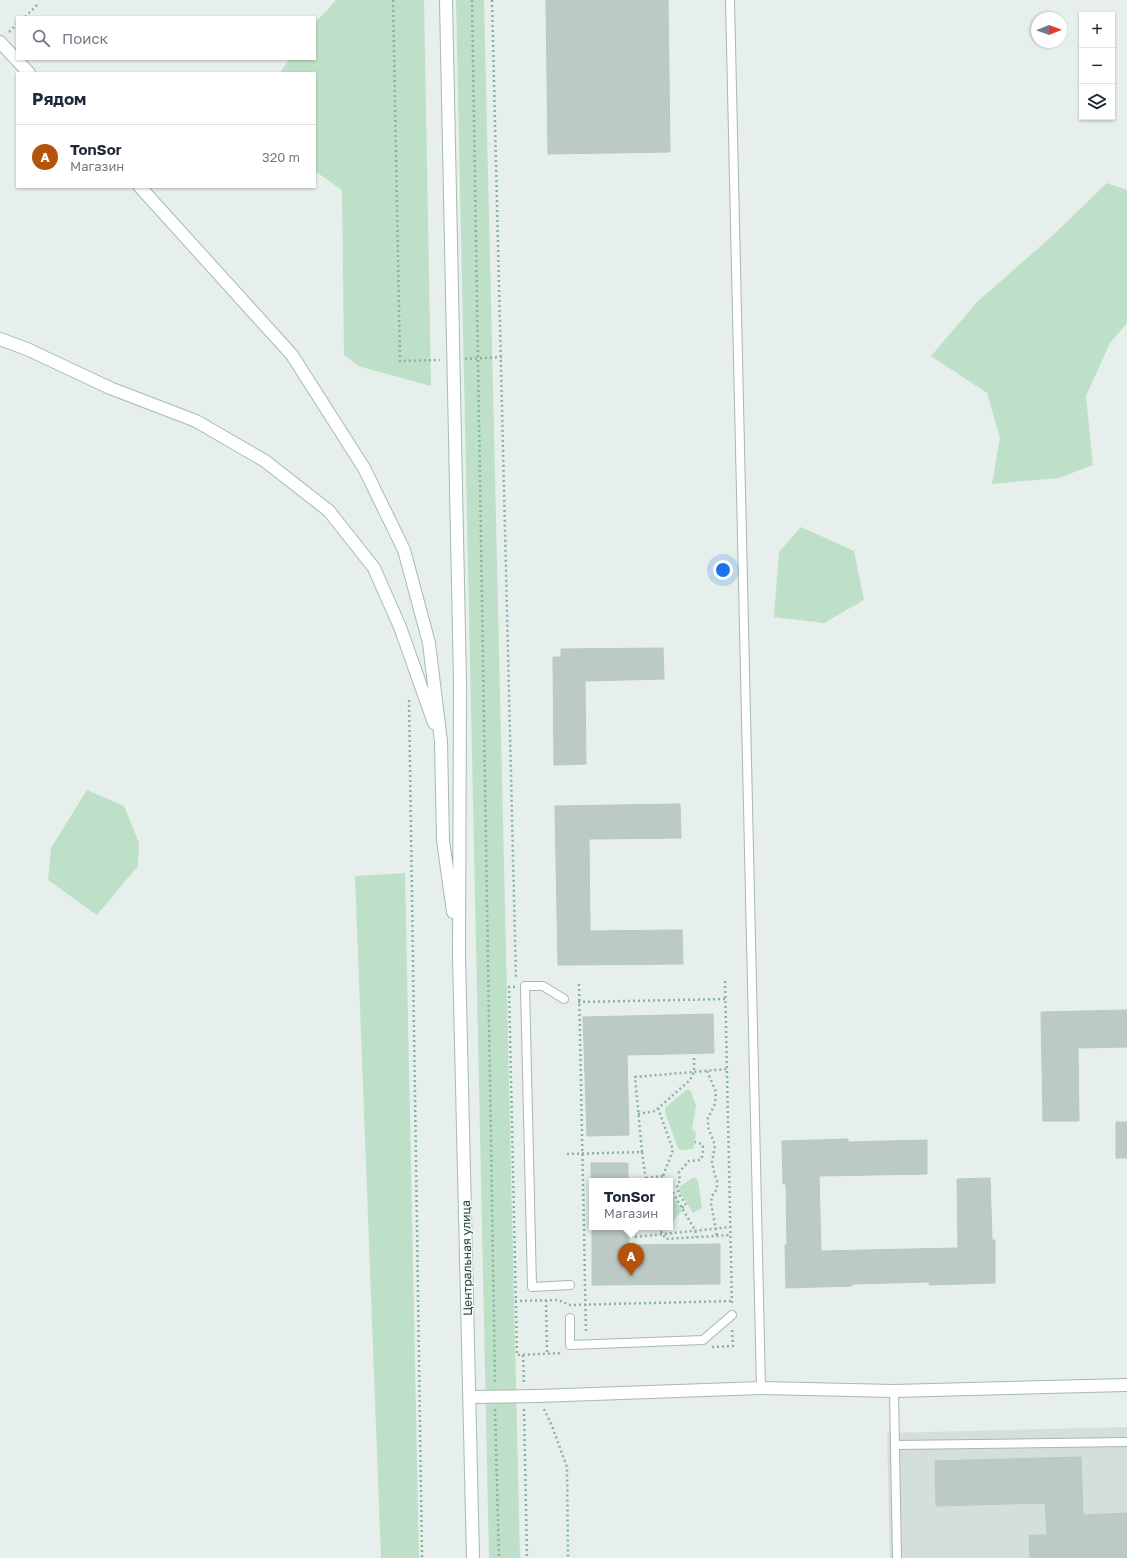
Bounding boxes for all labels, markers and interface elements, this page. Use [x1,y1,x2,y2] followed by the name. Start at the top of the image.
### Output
[1031,12,1067,48] north arrow
[1079,12,1115,120] map controls
[1079,12,1115,48] button: +
[16,16,316,60] search box
[30,27,52,49] icon: search
[62,29,108,47] text: Поиск
[1079,48,1115,84] button: −
[1079,84,1115,120] button: layers
[32,88,86,109] text: Рядом
[70,140,122,158] text: TonSor
[40,149,50,165] text: A
[262,149,300,165] text: 320 m
[70,158,124,174] text: Магазин
[713,560,733,580] your location
[589,1178,673,1230] popup
[604,1187,655,1205] text: TonSor
[458,1200,475,1316] street label: Центральная улица
[604,1205,658,1221] text: Магазин
[618,1243,644,1276] pin: A

